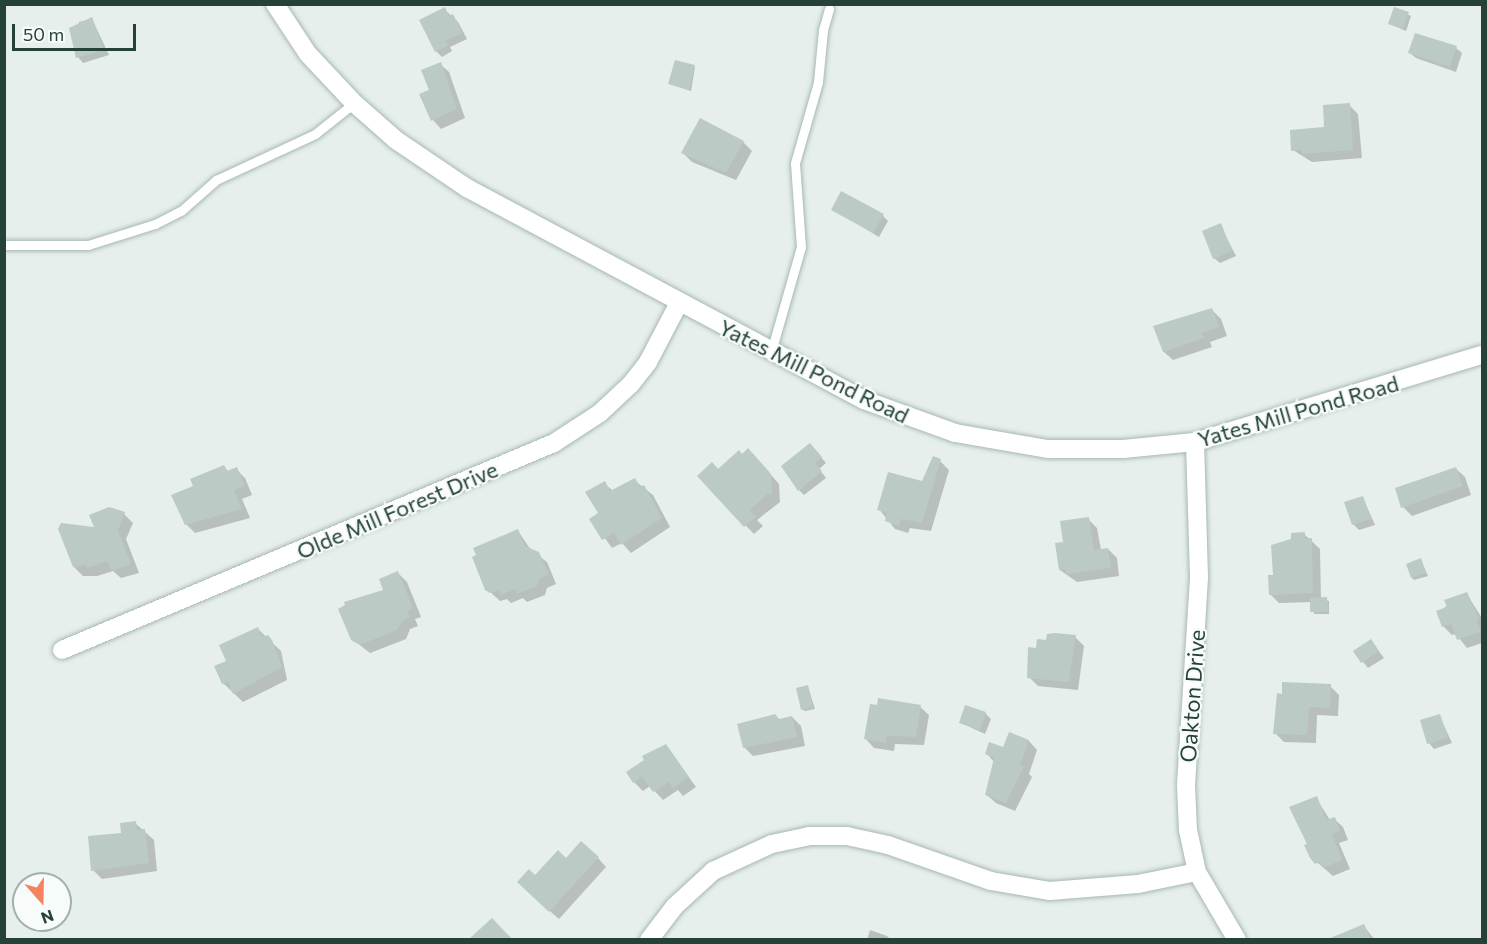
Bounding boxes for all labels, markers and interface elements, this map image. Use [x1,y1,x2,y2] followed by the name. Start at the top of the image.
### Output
[15,12,140,50] scale bar
[23,23,64,45] text: 50 m
[715,314,913,428] street label: Yates Mill Pond Road
[1194,370,1402,452] street label: Yates Mill Pond Road
[293,456,501,564] street label: Olde Mill Forest Drive
[1174,629,1210,763] street label: Oakton Drive
[12,872,72,932] north arrow
[39,907,57,928] text: N

